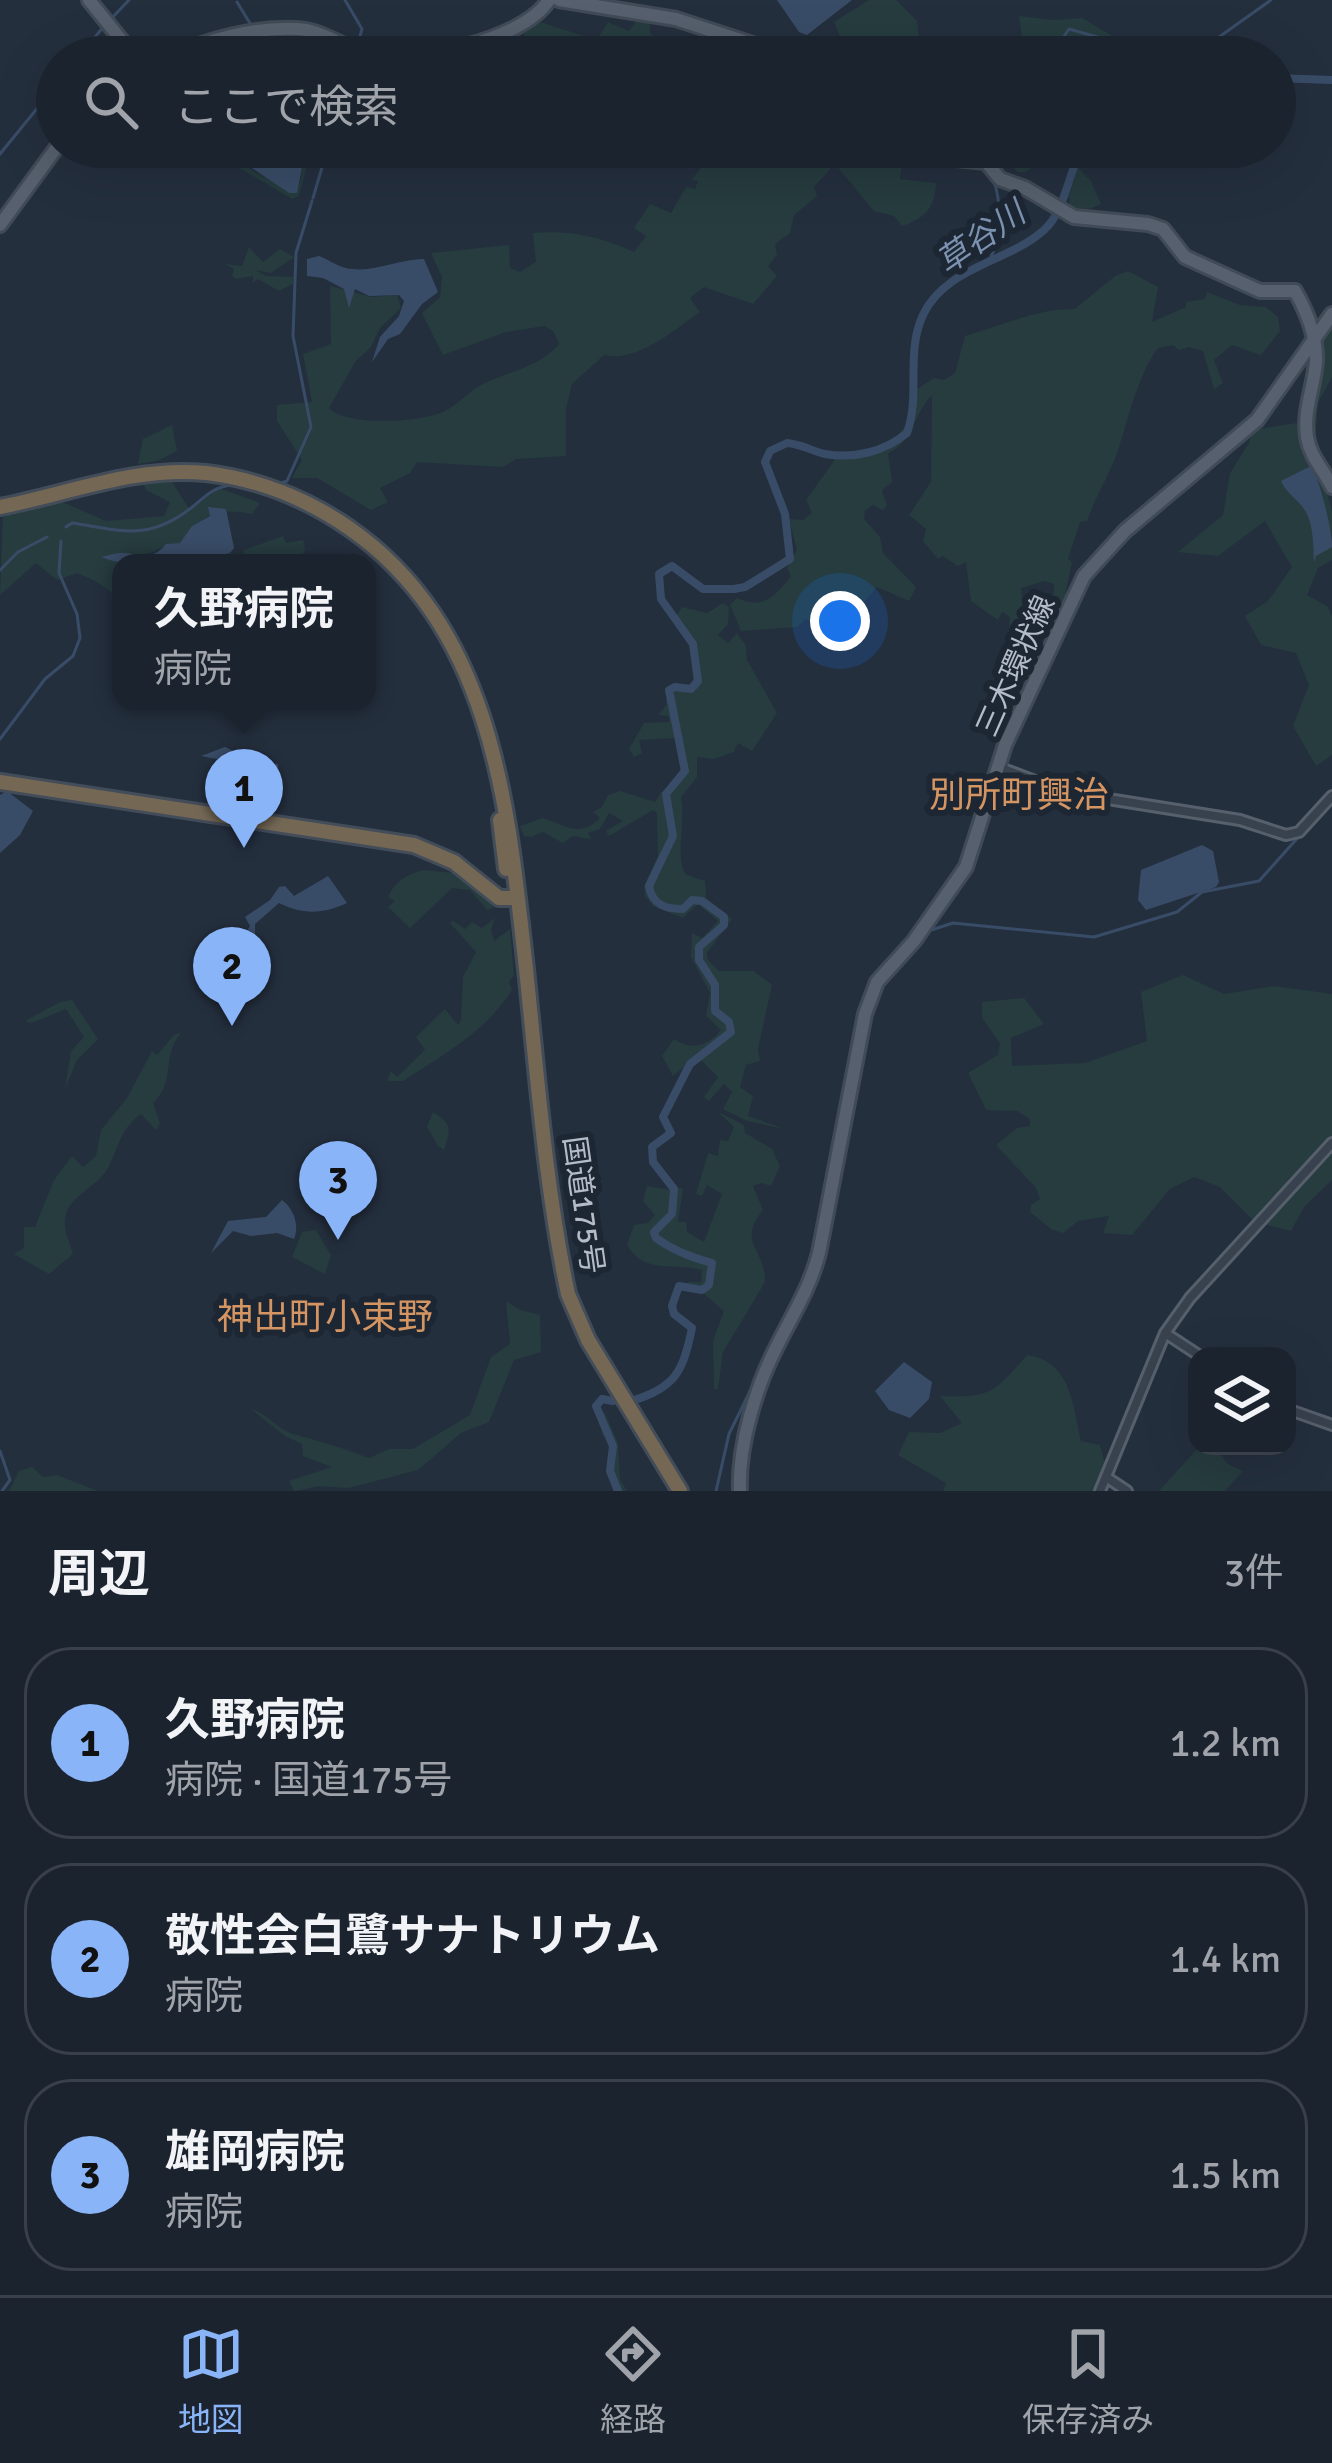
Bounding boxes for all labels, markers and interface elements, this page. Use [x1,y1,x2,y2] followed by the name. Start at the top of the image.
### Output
[36,36,1296,168] search box
[78,69,144,135] icon: search
[174,80,399,135] text: ここで検索
[929,191,1036,283] water label: 草谷川
[112,554,376,710] popup
[154,582,334,637] text: 久野病院
[969,590,1063,742] street label: 三木環状線
[810,591,870,651] your location
[154,645,232,693] text: 病院
[205,749,283,848] pin: 1
[929,773,1109,818] district label: 別所町興治
[193,927,271,1026] pin: 2
[555,1134,611,1276] street label: 国道175号
[299,1141,377,1240] pin: 3
[217,1295,433,1340] district label: 神出町小束野
[1188,1347,1296,1455] map controls
[1188,1347,1296,1455] button: layers
[48,1543,150,1606] text: 周辺
[1224,1549,1284,1597] text: 3件
[165,1693,345,1748] text: 久野病院
[79,1719,101,1767] text: 1
[1169,1719,1281,1767] text: 1.2 km
[165,1756,452,1804] text: 病院 · 国道175号
[165,1909,660,1964] text: 敬性会白鷺サナトリウム
[79,1935,101,1983] text: 2
[1169,1935,1281,1983] text: 1.4 km
[165,1972,243,2020] text: 病院
[165,2125,345,2180] text: 雄岡病院
[79,2151,101,2199] text: 3
[1169,2151,1281,2199] text: 1.5 km
[165,2188,243,2236] text: 病院
[178,2321,244,2441] tab: 地図
[600,2321,666,2441] tab: 経路
[1022,2321,1154,2441] tab: 保存済み

